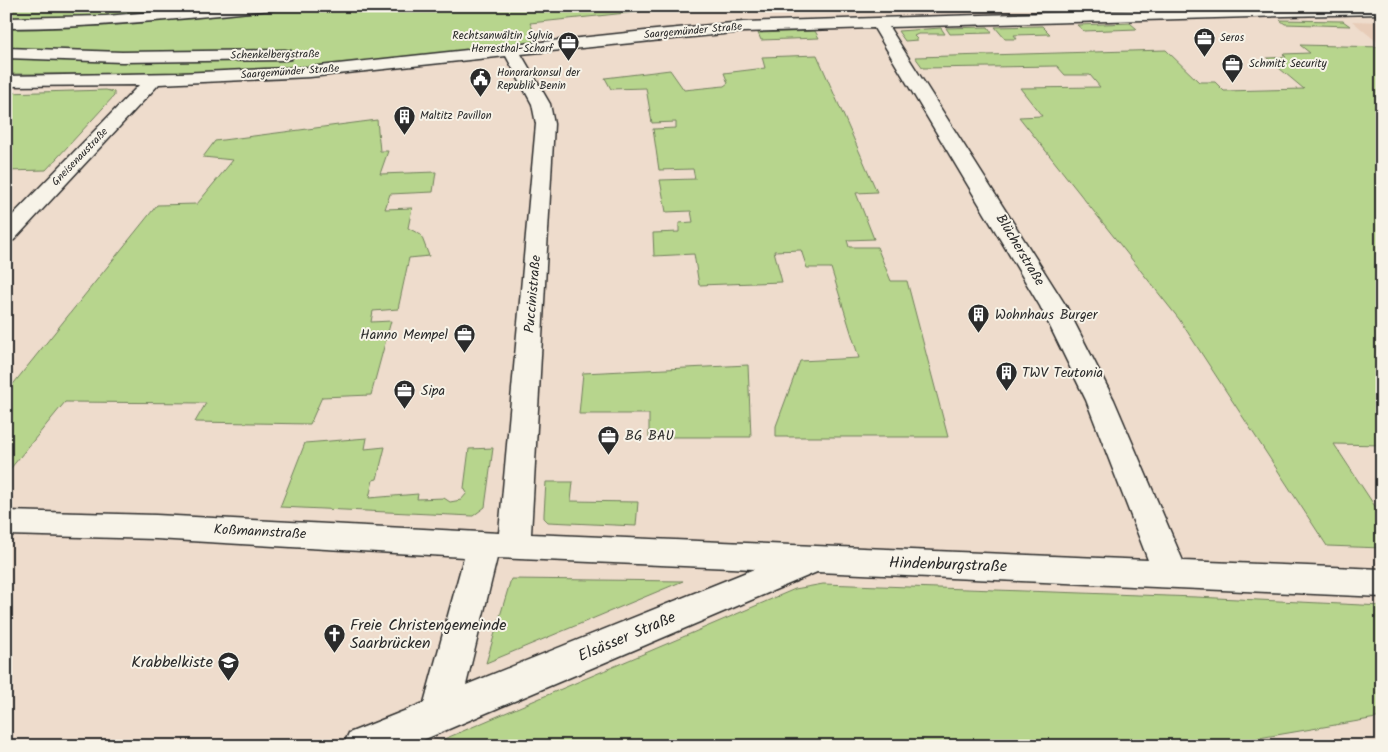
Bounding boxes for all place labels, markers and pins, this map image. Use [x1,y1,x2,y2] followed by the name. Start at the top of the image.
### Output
[1192,26,1216,57] office icon: Seros
[452,27,555,58] place label: Rechtsanwältin Sylvia Herresthal-Scharf
[1220,29,1244,47] place label: Seros
[557,30,581,61] office icon: Rechtsanwältin Sylvia Herresthal-Scharf
[1221,52,1245,83] office icon: Schmitt Security
[1249,55,1327,73] place label: Schmitt Security
[497,64,581,95] place label: Honorarkonsul der Republik Benin
[469,67,493,98] public building icon: Honorarkonsul der Republik Benin
[392,104,416,135] building icon: Maltitz Pavillon
[420,107,492,125] place label: Maltitz Pavillon
[967,303,991,334] building icon: Wohnhaus Burger
[995,304,1099,326] place label: Wohnhaus Burger
[452,323,476,354] office icon: Hanno Mempel
[360,324,449,346] place label: Hanno Mempel
[994,361,1018,392] building icon: TWV Teutonia
[1022,362,1103,384] place label: TWV Teutonia
[393,379,417,410] office icon: Sipa
[421,380,445,402] place label: Sipa
[597,424,621,455] office icon: BG BAU
[625,425,674,447] place label: BG BAU
[350,613,507,656] place label: Freie Christengemeinde Saarbrücken
[322,622,346,653] church icon: Freie Christengemeinde Saarbrücken
[131,650,213,675] place label: Krabbelkiste
[217,650,241,681] school or university icon: Krabbelkiste

